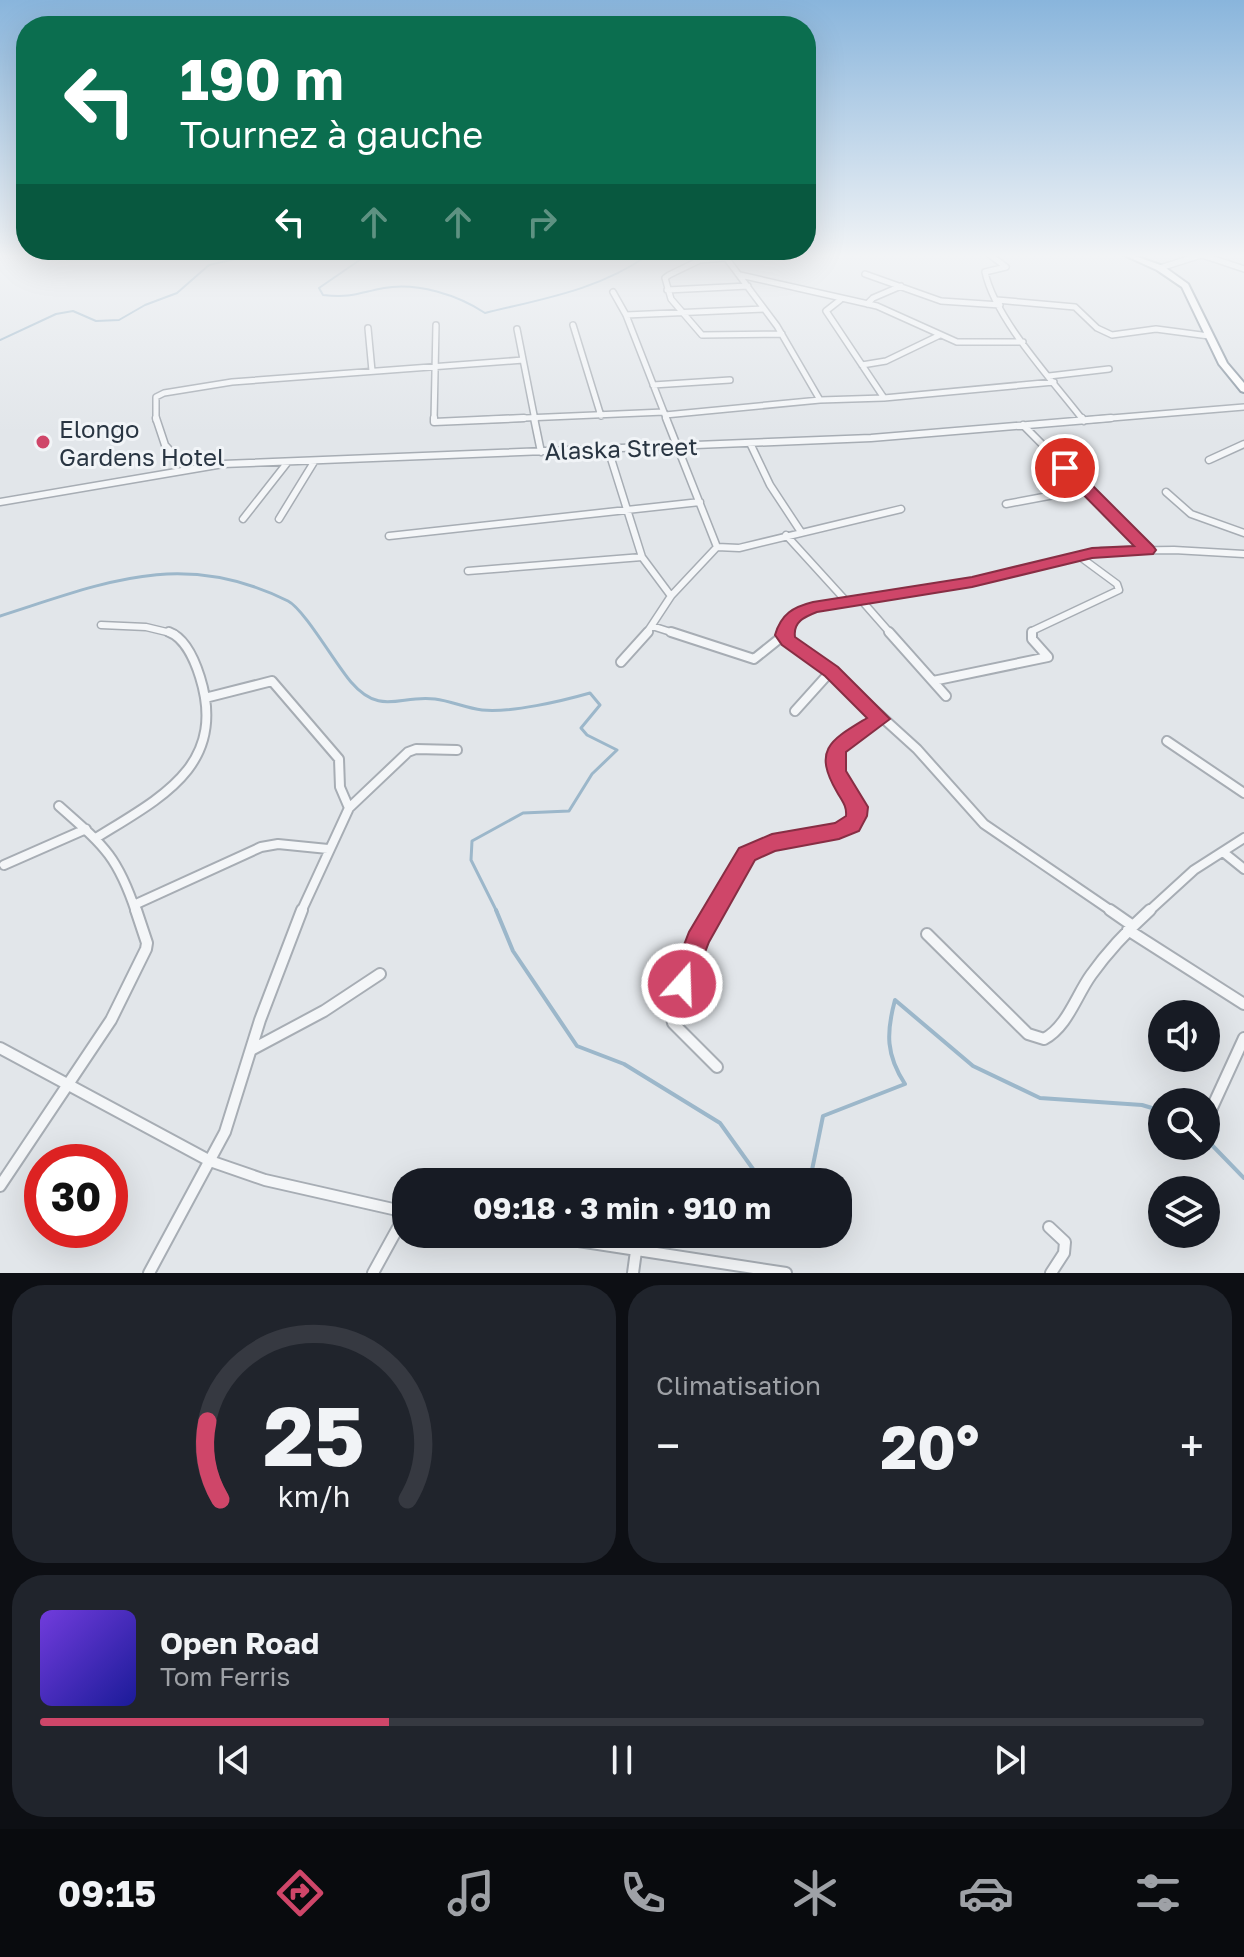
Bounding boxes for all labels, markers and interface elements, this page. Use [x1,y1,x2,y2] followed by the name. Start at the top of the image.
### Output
[180,45,344,112] text: 190 m
[48,48,152,152] icon: left
[180,113,483,156] text: Tournez à gauche
[268,200,312,244] icon: left
[352,200,396,244] icon: ahead
[436,200,480,244] icon: ahead
[520,200,564,244] icon: right
[59,414,225,471] place label: Elongo Gardens Hotel
[544,431,698,465] street label: Alaska Street
[34,433,52,451] marker: Elongo Gardens Hotel
[1031,434,1099,502] pin
[1043,446,1087,490] icon: arrive
[640,942,724,1026] position arrow
[1148,1000,1220,1248] map controls
[1148,1000,1220,1072] button: sound
[1148,1088,1220,1160] button: search
[24,1144,128,1248] speed limit sign: 30
[1148,1176,1220,1248] button: layers
[473,1190,771,1226] text: 09:18 · 3 min · 910 m
[656,1370,821,1401] text: Climatisation
[263,1384,365,1484] text: 25
[881,1410,980,1482] text: 20°
[656,1419,680,1472] text: −
[1180,1419,1204,1472] text: +
[278,1479,350,1513] text: km/h
[160,1625,319,1661] text: Open Road
[160,1661,290,1692] text: Tom Ferris
[212,1738,256,1782] icon: previous
[600,1738,644,1782] icon: pause
[988,1738,1032,1782] icon: next
[272,1865,328,1921] icon: directions
[443,1865,499,1921] icon: music
[615,1865,671,1921] icon: phone
[787,1865,843,1921] icon: climate
[958,1865,1014,1921] icon: car
[1130,1865,1186,1921] icon: filters
[58,1872,156,1915] text: 09:15

